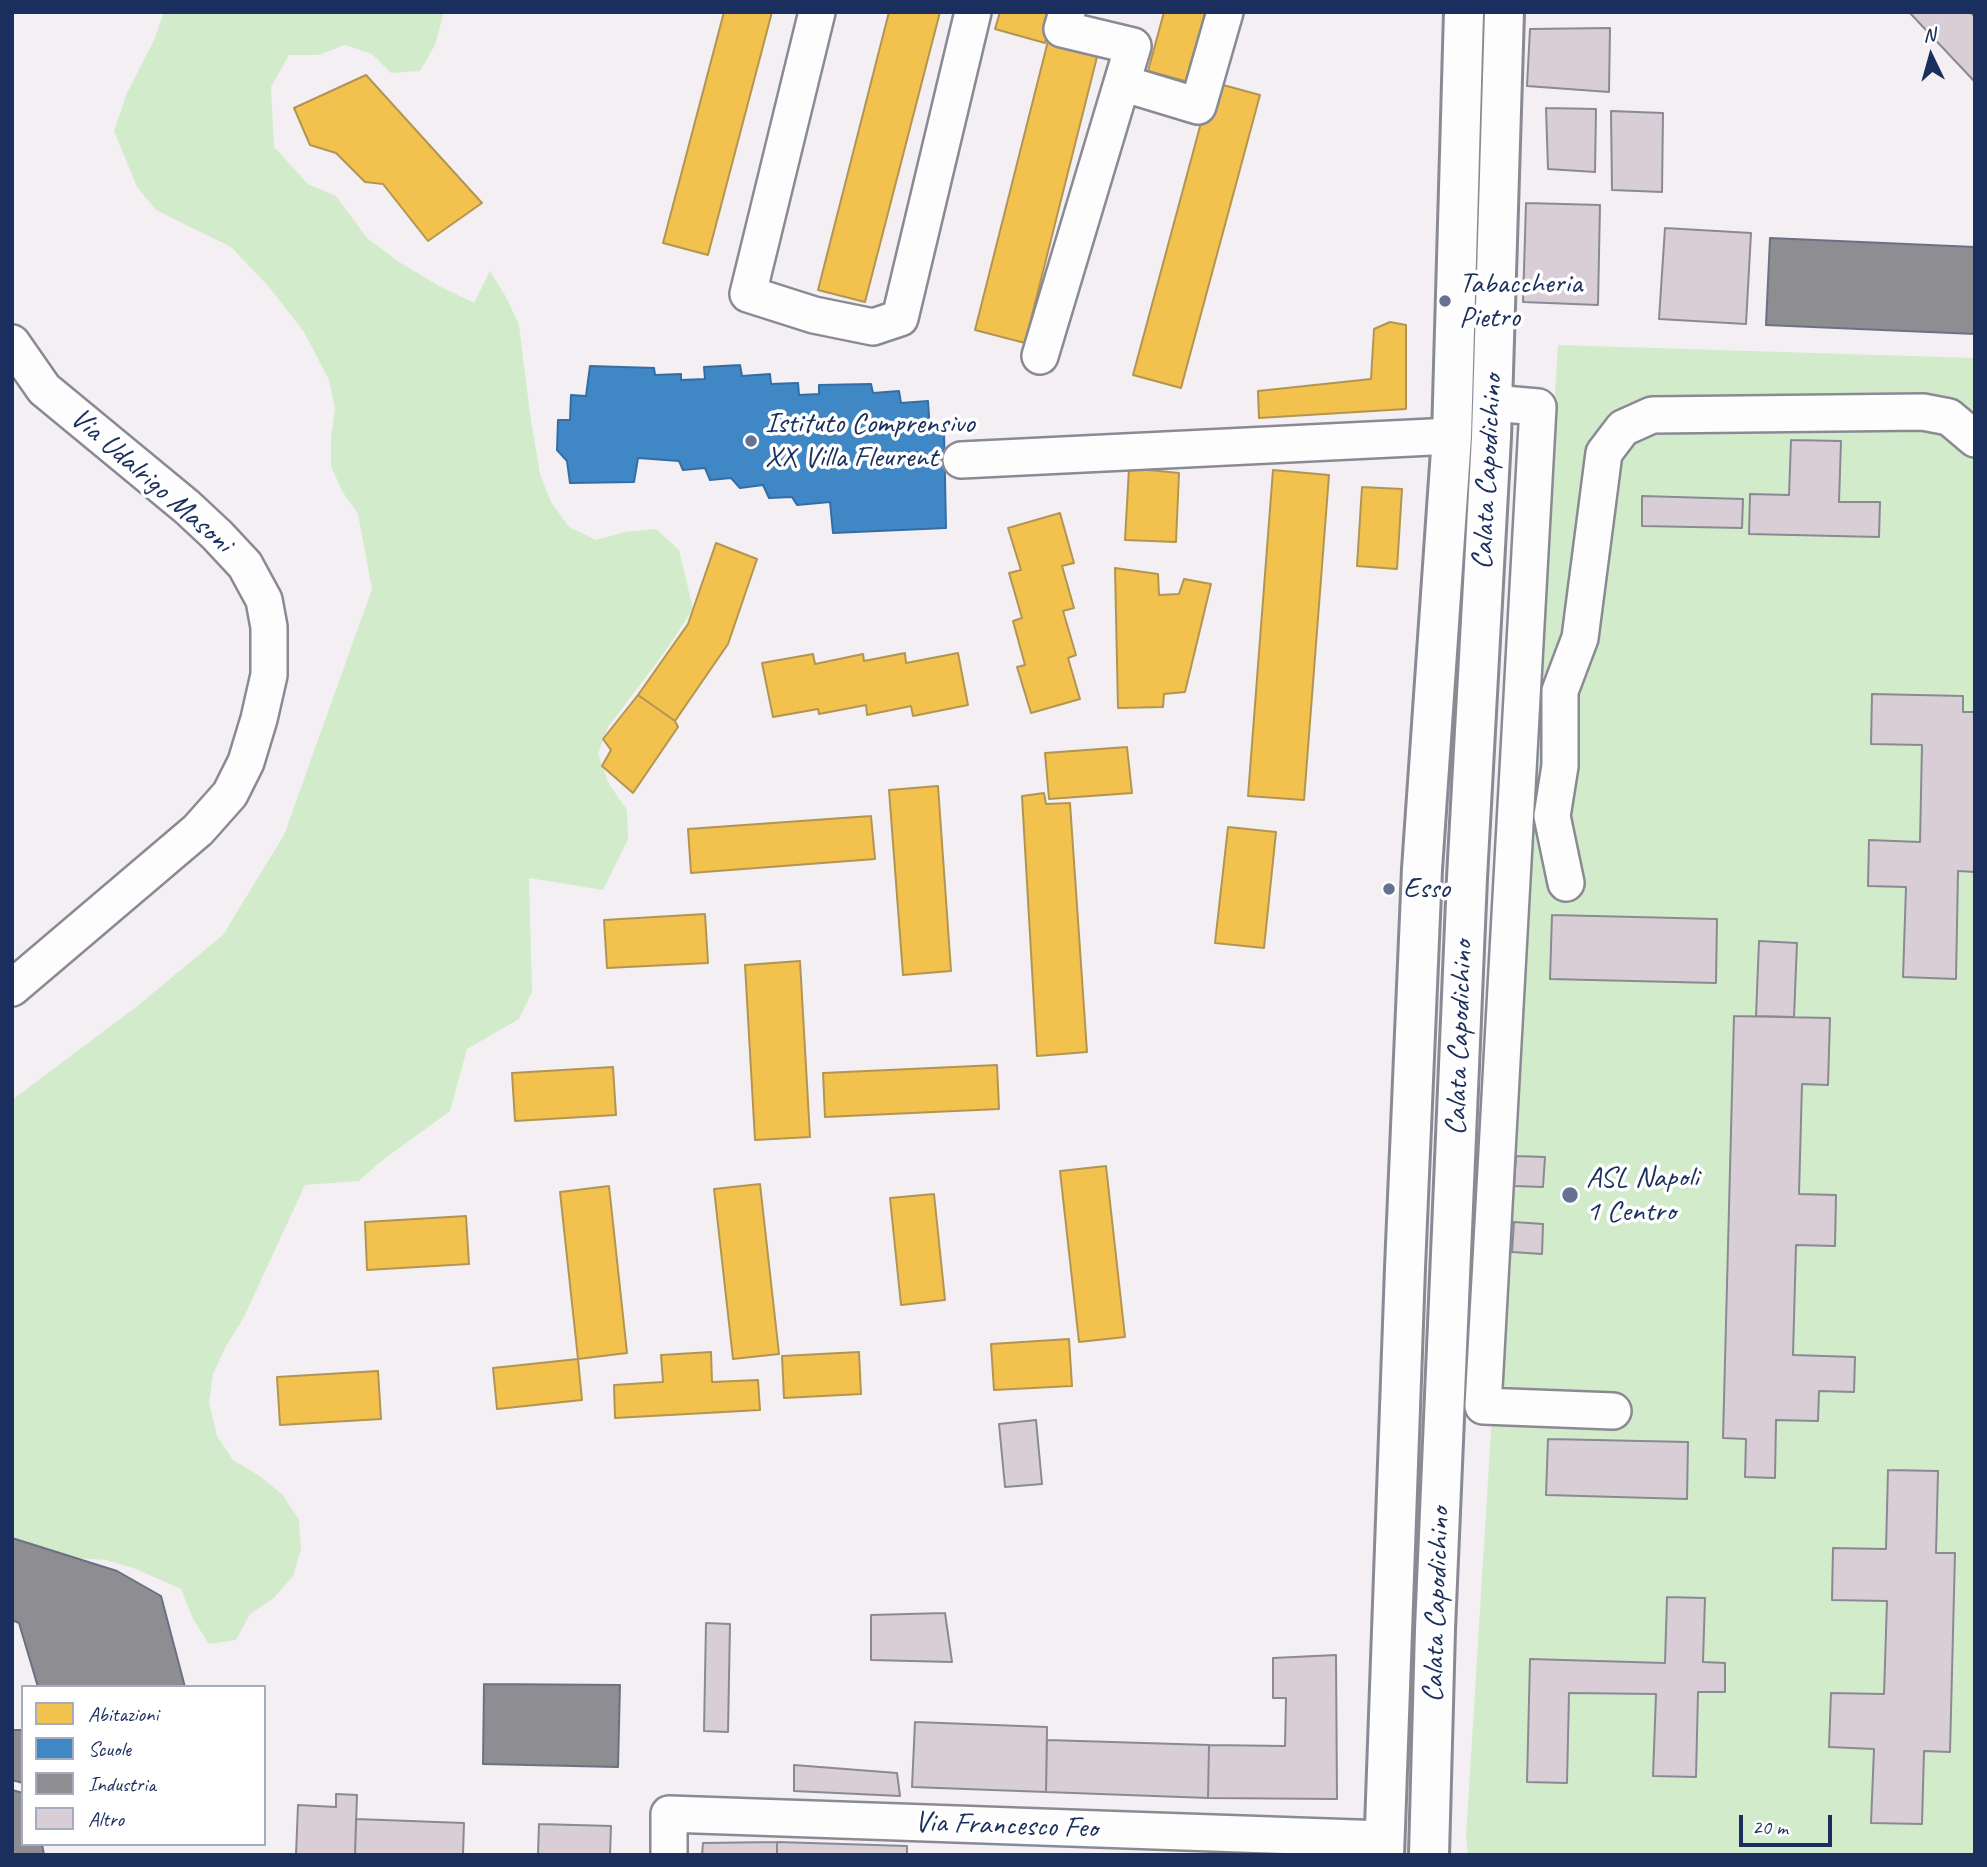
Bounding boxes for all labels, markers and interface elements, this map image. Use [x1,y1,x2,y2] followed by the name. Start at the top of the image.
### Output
[1896,21,1966,91] north arrow
[1922,23,1936,48] text: N
[1459,266,1582,336] place label: Tabaccheria Pietro
[1437,293,1453,309] marker: Tabaccheria Pietro
[1465,374,1511,570] street label: Calata Capodichino
[62,401,240,561] street label: Via Udalrigo Masoni
[765,406,975,476] place label: Istituto Comprensivo XX Villa Fleurent
[743,433,759,449] marker: Istituto Comprensivo XX Villa Fleurent
[1403,871,1450,907] place label: Esso
[1381,881,1397,897] marker: Esso
[1439,940,1481,1136] street label: Calata Capodichino
[1586,1160,1698,1230] place label: ASL Napoli 1 Centro
[1560,1185,1580,1205] marker: ASL Napoli 1 Centro
[1416,1507,1458,1703] street label: Calata Capodichino
[21,1685,266,1846] legend
[88,1701,158,1727] text: Abitazioni
[88,1736,131,1762] text: Scuole
[88,1771,156,1797] text: Industria
[1742,1800,1835,1844] scale bar
[914,1805,1098,1847] street label: Via Francesco Feo
[88,1806,124,1832] text: Altro
[1752,1814,1788,1840] text: 20 m

